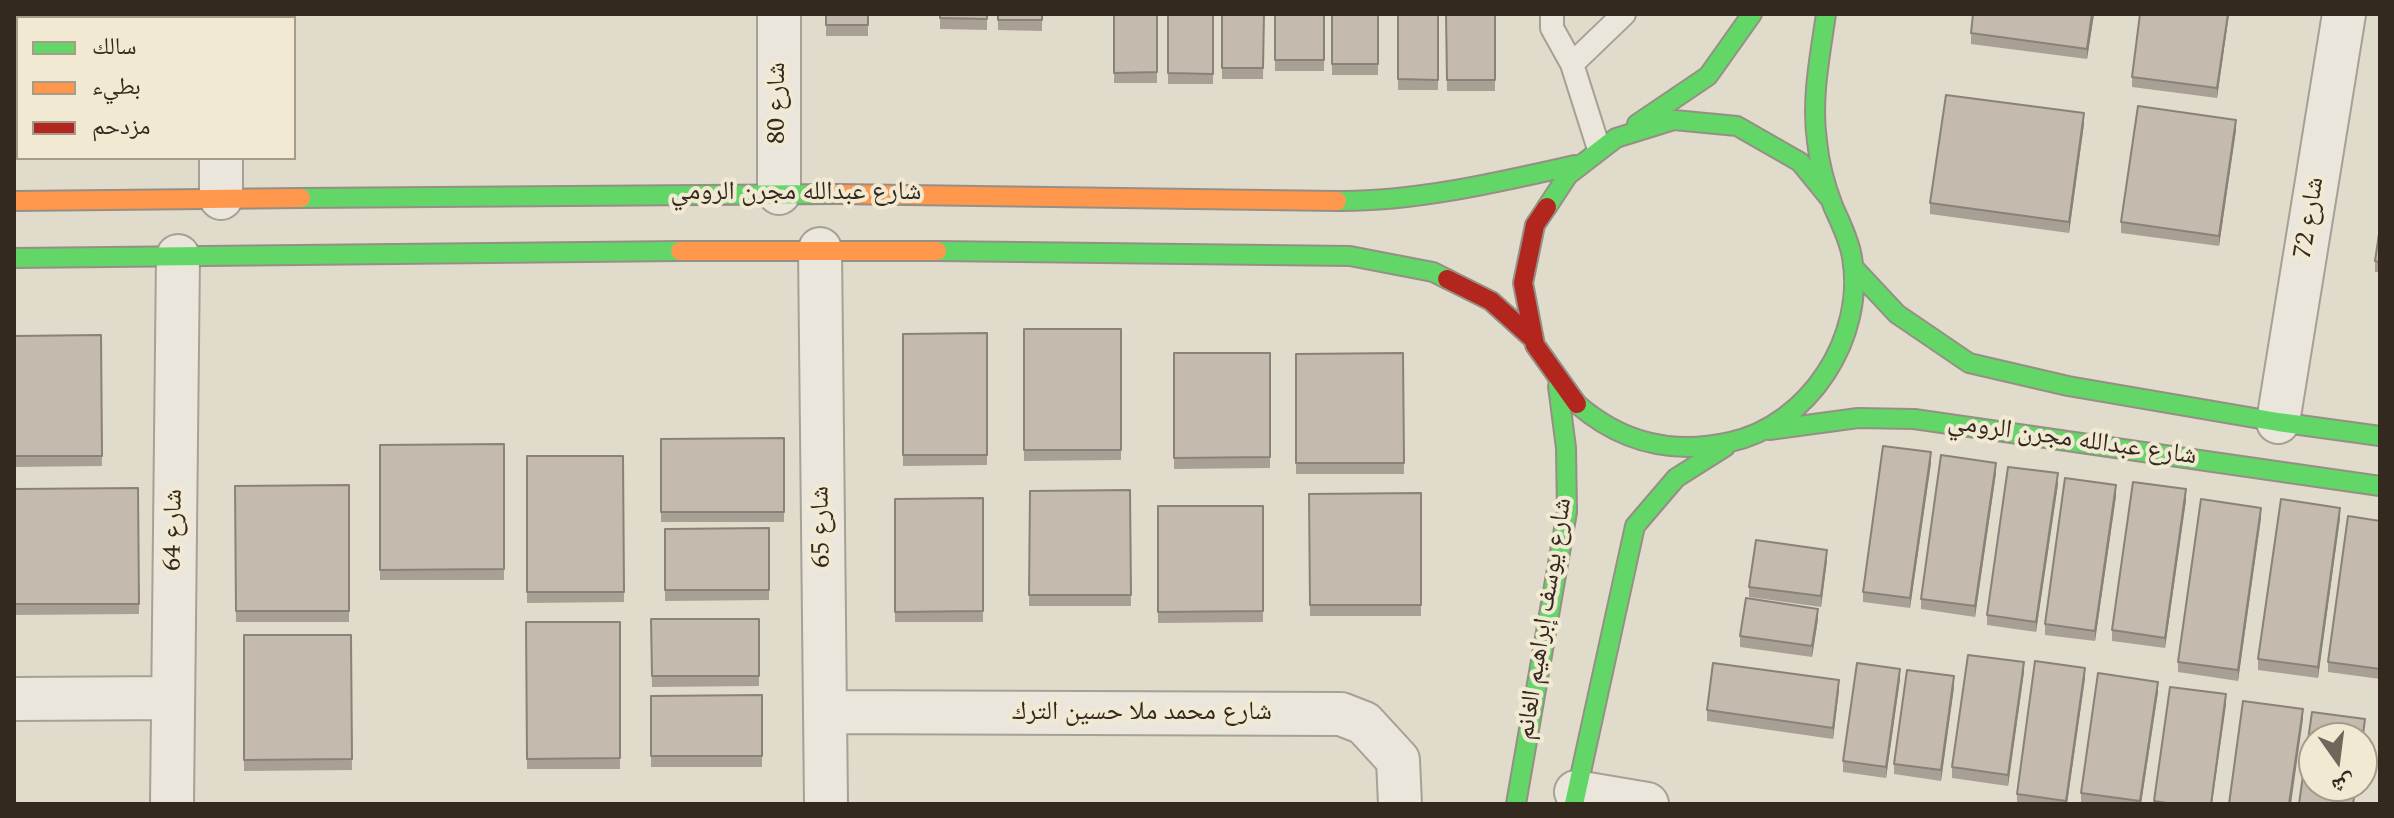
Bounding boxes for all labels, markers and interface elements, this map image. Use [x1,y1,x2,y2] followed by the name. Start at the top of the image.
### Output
[16,16,296,160] legend
[92,29,137,65] text: سالك
[763,62,795,144] street label: شارع 80
[92,69,141,105] text: بطيء
[92,109,151,145] text: مزدحم
[2289,175,2333,261] street label: شارع 72
[671,178,921,210] street label: شارع عبدالله مجرن الرومي
[1946,408,2198,474] street label: شارع عبدالله مجرن الرومي
[807,486,839,568] street label: شارع 65
[159,489,191,571] street label: شارع 64
[1511,496,1581,742] street label: شارع يوسف إبراهيم الغانم
[1012,698,1272,730] street label: شارع محمد ملا حسين الترك
[2298,722,2378,802] north arrow
[2328,765,2359,803] text: ش

